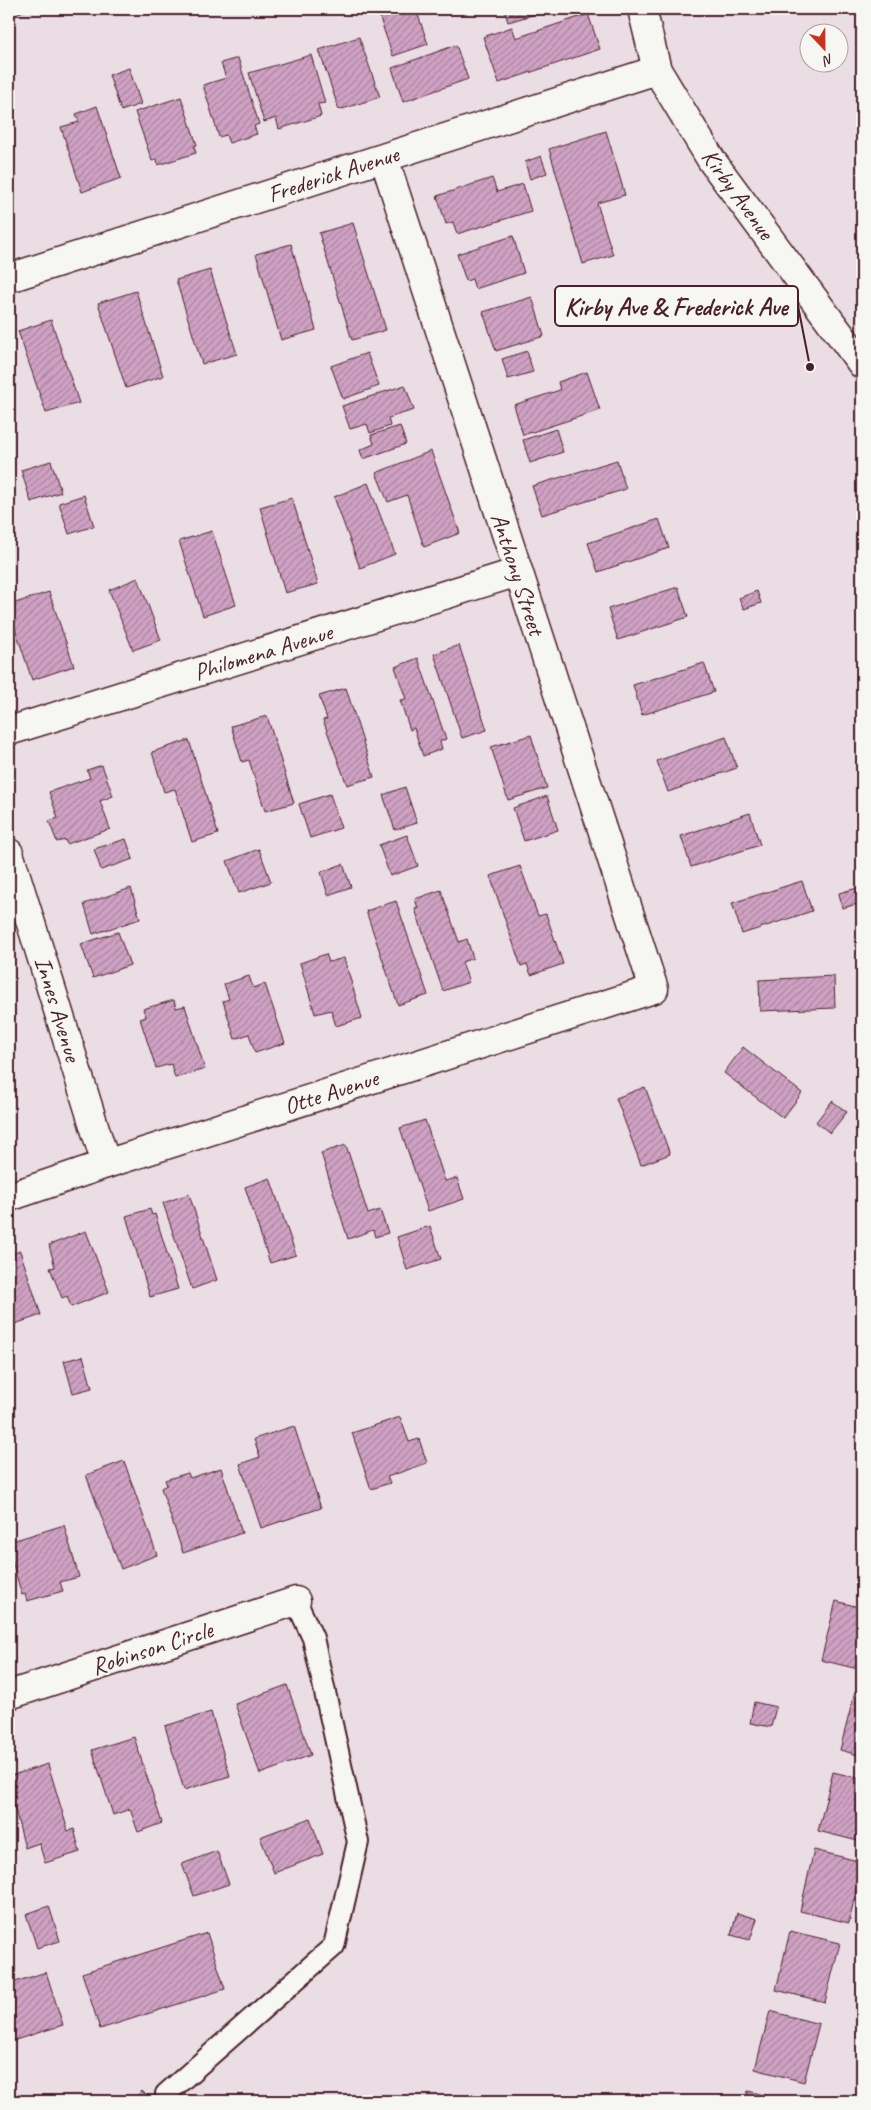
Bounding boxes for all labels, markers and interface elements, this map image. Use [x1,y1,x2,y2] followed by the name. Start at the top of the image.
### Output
[798,22,848,72] north arrow
[819,50,836,70] text: N
[264,138,404,209] street label: Frederick Avenue
[695,143,782,247] street label: Kirby Avenue
[555,286,798,326] callout: Kirby Ave & Frederick Ave
[565,291,790,323] text: Kirby Ave & Frederick Ave
[484,509,552,641] street label: Anthony Street
[190,616,338,687] street label: Philomena Avenue
[28,953,89,1067] street label: Innes Avenue
[280,1062,384,1121] street label: Otte Avenue
[88,1614,218,1682] street label: Robinson Circle

